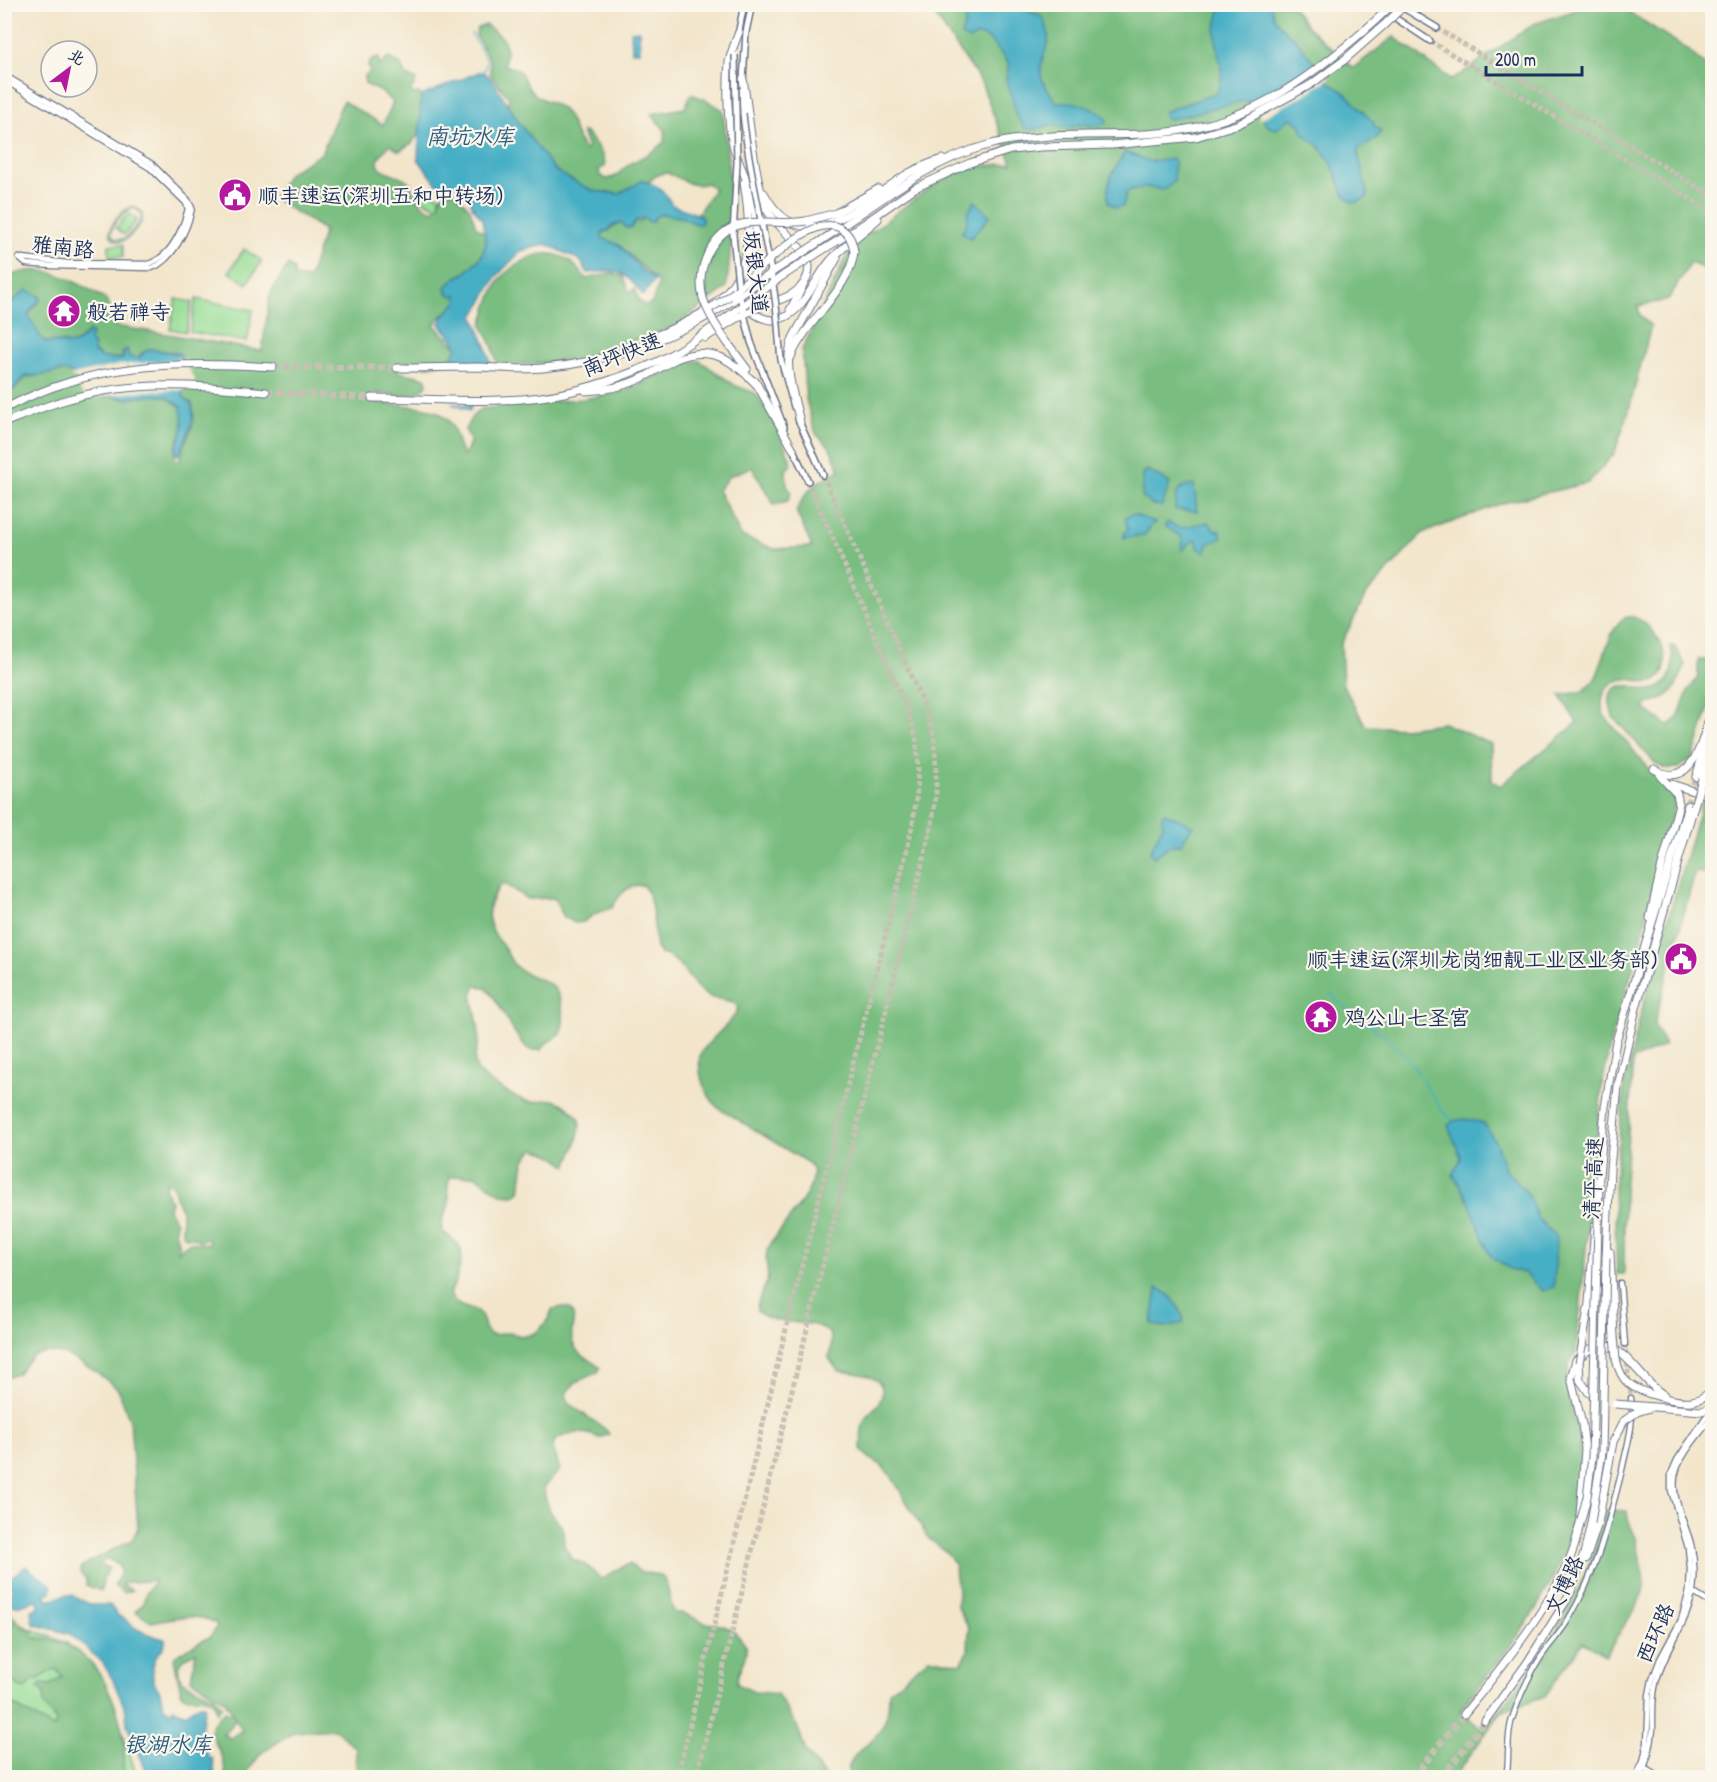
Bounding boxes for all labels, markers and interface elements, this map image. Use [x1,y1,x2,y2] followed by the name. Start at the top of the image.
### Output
[39,39,99,99] north arrow
[1486,39,1582,77] scale bar
[64,43,90,70] text: 北
[1495,47,1536,72] text: 200 m
[426,121,516,151] water label: 南坑水库
[217,177,253,213] public building icon: 顺丰速运(深圳五和中转场)
[258,181,504,210] place label: 顺丰速运(深圳五和中转场)
[30,229,96,265] street label: 雅南路
[736,229,776,315] street label: 坂银大道
[46,293,82,329] temple icon: 般若禅寺
[87,297,171,326] place label: 般若禅寺
[578,325,666,383] street label: 南坪快速
[1663,941,1699,977] public building icon: 顺丰速运(深圳龙岗细靓工业区业务部)
[1307,945,1658,974] place label: 顺丰速运(深圳龙岗细靓工业区业务部)
[1303,999,1339,1035] temple icon: 鸡公山七圣宫
[1344,1003,1470,1032] place label: 鸡公山七圣宫
[1576,1135,1610,1221] street label: 清平高速
[1538,1550,1590,1620] street label: 文博路
[1629,1598,1681,1668] street label: 西环路
[124,1729,214,1759] water label: 银湖水库

